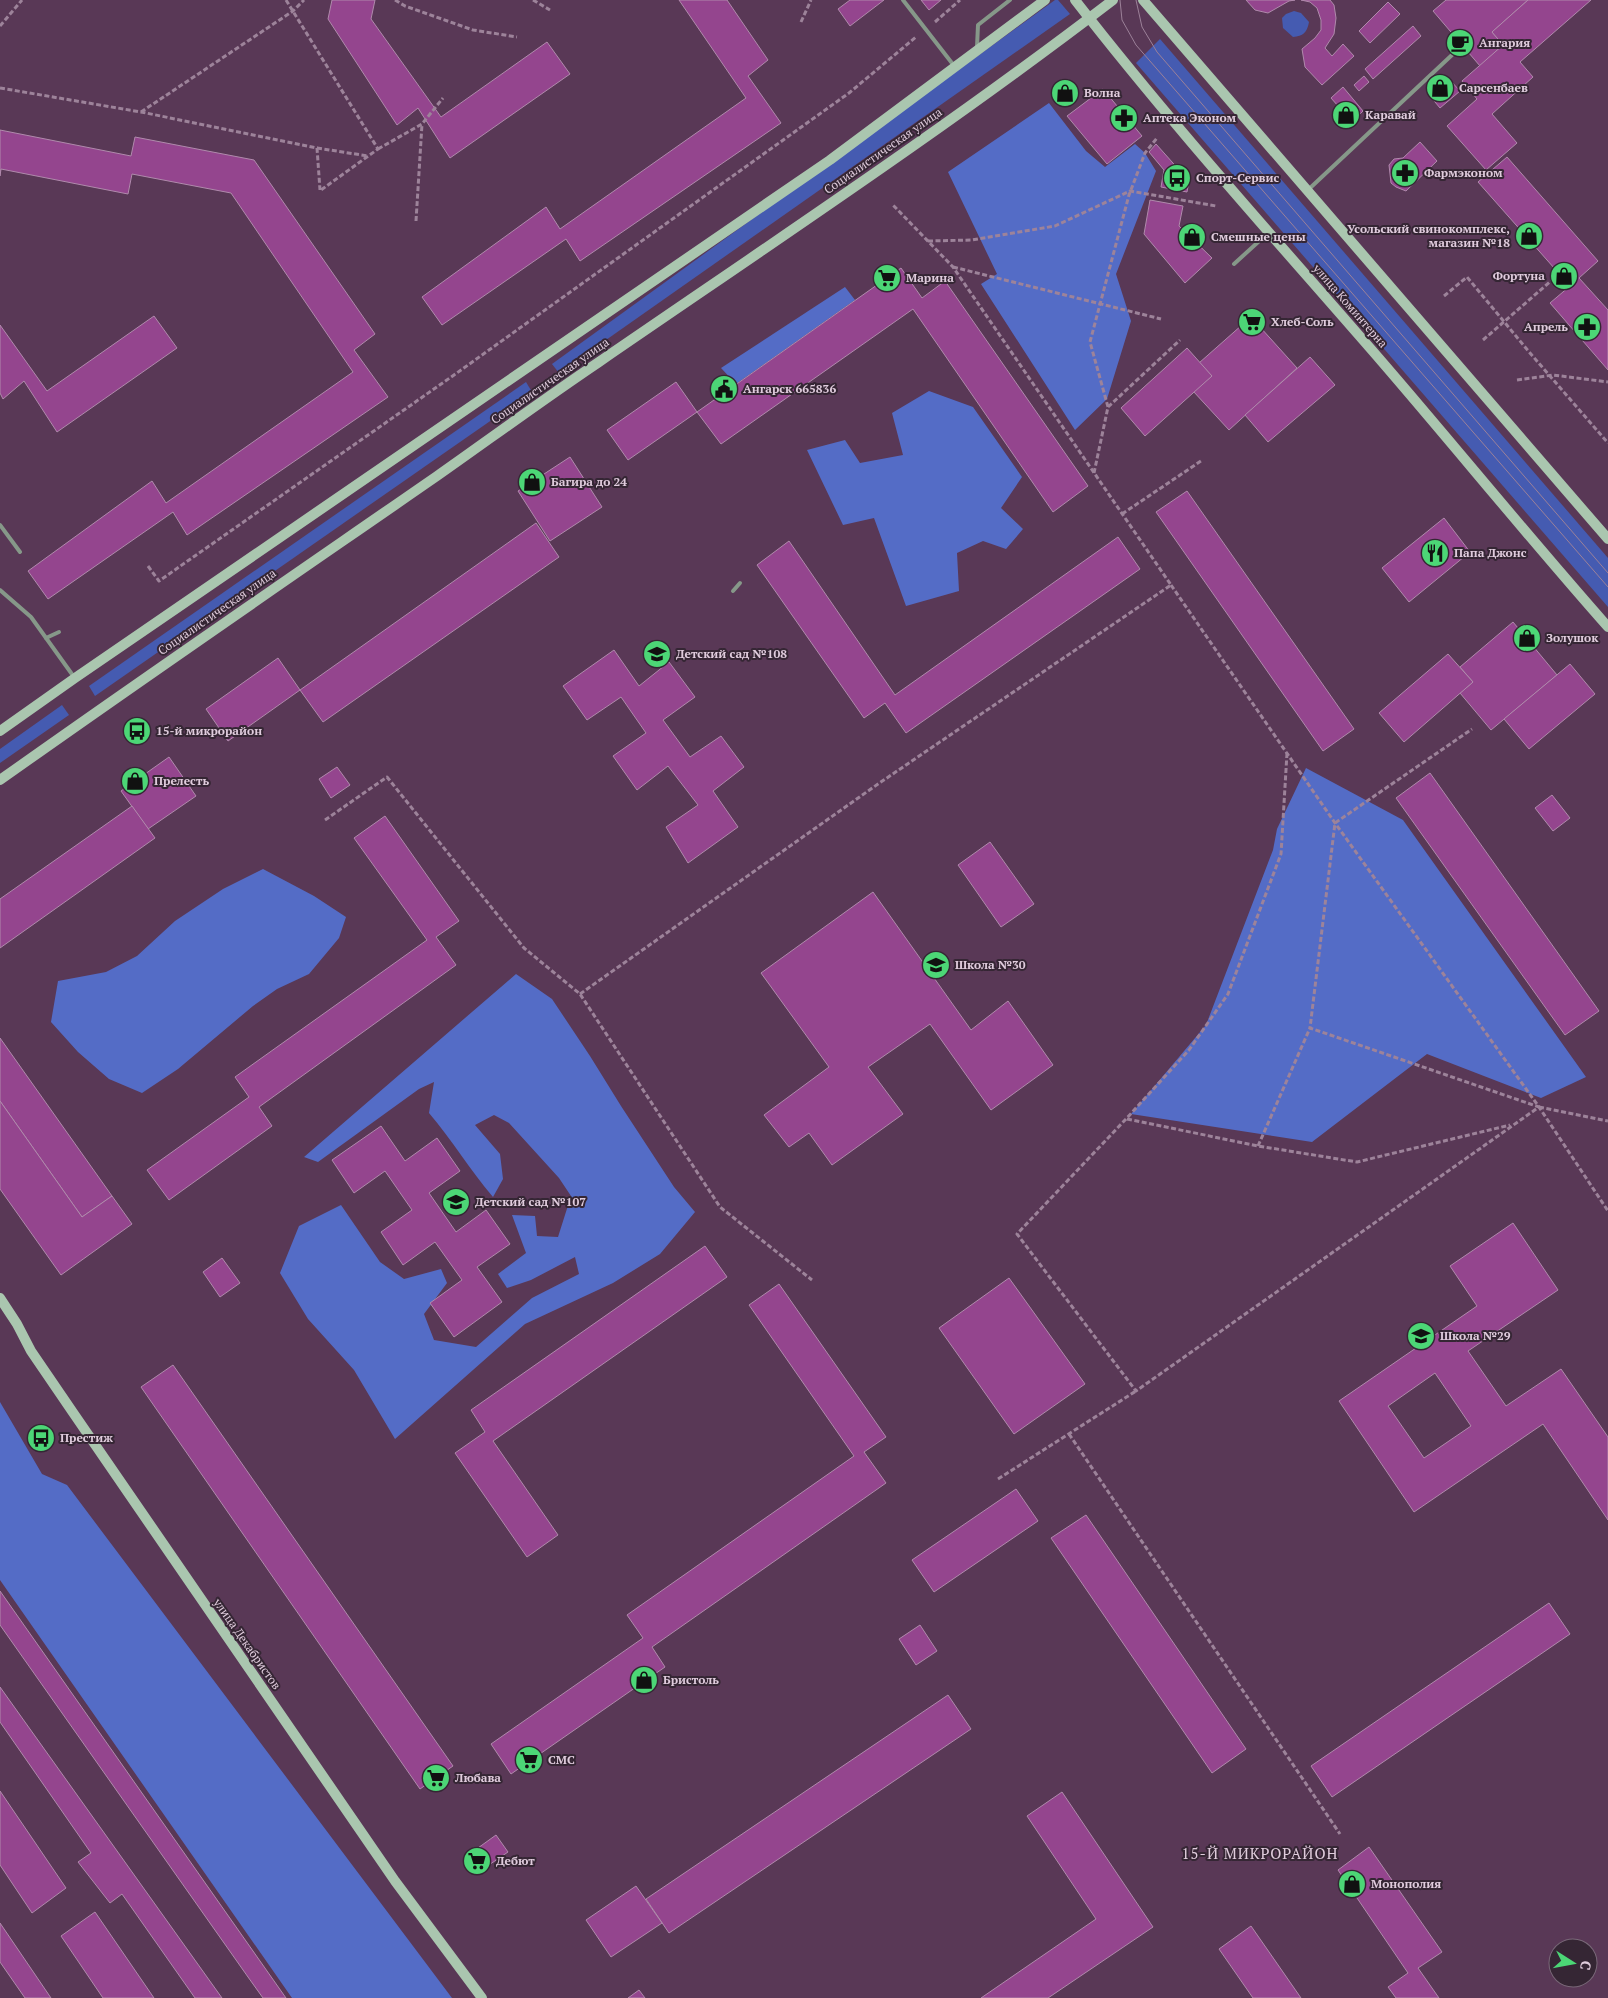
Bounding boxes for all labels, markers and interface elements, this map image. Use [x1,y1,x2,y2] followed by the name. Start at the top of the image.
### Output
[1445,28,1475,58] cafe icon: Ангария
[1479,35,1530,50] place label: Ангария
[1425,73,1455,103] shop icon: Сарсенбаев
[1050,78,1080,108] shop icon: Волна
[1459,80,1528,95] place label: Сарсенбаев
[1084,85,1121,100] place label: Волна
[1331,100,1361,130] shop icon: Каравай
[1109,103,1139,133] pharmacy icon: Аптека Эконом
[821,104,945,197] street label: Социалистическая улица
[1365,107,1416,122] place label: Каравай
[1143,110,1237,125] place label: Аптека Эконом
[1390,158,1420,188] pharmacy icon: Фармэконом
[1162,163,1192,193] bus stop icon: Спорт-Сервис
[1424,165,1503,180] place label: Фармэконом
[1196,170,1279,185] place label: Спорт-Сервис
[1347,221,1510,250] place label: Усольский свинокомплекс, магазин №18
[1514,221,1544,251] shop icon: Усольский свинокомплекс, магазин №18
[1177,222,1207,252] shop icon: Смешные цены
[1211,229,1306,244] place label: Смешные цены
[1309,260,1391,350] street label: улица Коминтерна
[1549,261,1579,291] shop icon: Фортуна
[872,263,902,293] supermarket icon: Марина
[1493,268,1545,283] place label: Фортуна
[906,270,954,285] place label: Марина
[1237,307,1267,337] supermarket icon: Хлеб-Соль
[1572,312,1602,342] pharmacy icon: Апрель
[1271,314,1334,329] place label: Хлеб-Соль
[1524,319,1568,334] place label: Апрель
[488,334,612,427] street label: Социалистическая улица
[709,374,739,404] public building icon: Ангарск 665836
[743,381,836,396] place label: Ангарск 665836
[517,467,547,497] shop icon: Багира до 24
[551,474,627,489] place label: Багира до 24
[1420,538,1450,568] restaurant icon: Папа Джонс
[1454,545,1527,560] place label: Папа Джонс
[155,565,279,658] street label: Социалистическая улица
[1512,623,1542,653] shop icon: Золушок
[1546,630,1599,645] place label: Золушок
[642,639,672,669] school or university icon: Детский сад №108
[676,646,787,661] place label: Детский сад №108
[122,716,152,746] bus stop icon: 15-й микрорайон
[156,723,262,738] place label: 15-й микрорайон
[120,766,150,796] shop icon: Прелесть
[154,773,209,788] place label: Прелесть
[921,950,951,980] school or university icon: Школа №30
[955,957,1026,972] place label: Школа №30
[441,1187,471,1217] school or university icon: Детский сад №107
[475,1194,586,1209] place label: Детский сад №107
[1406,1321,1436,1351] school or university icon: Школа №29
[1440,1328,1511,1343] place label: Школа №29
[26,1423,56,1453] bus stop icon: Престиж
[60,1430,113,1445] place label: Престиж
[210,1595,284,1692] street label: улица Декабристов
[629,1665,659,1695] shop icon: Бристоль
[663,1672,719,1687] place label: Бристоль
[514,1745,544,1775] supermarket icon: СМС
[548,1752,575,1767] place label: СМС
[421,1763,451,1793] supermarket icon: Любава
[454,1770,501,1785] place label: Любава
[1182,1843,1338,1863] district label: 15-Й МИКРОРАЙОН
[462,1846,492,1876] supermarket icon: Дебют
[496,1853,535,1868] place label: Дебют
[1337,1869,1367,1899] shop icon: Монополия
[1371,1876,1441,1891] place label: Монополия
[1548,1938,1598,1988] north arrow
[1576,1959,1596,1972] text: С

